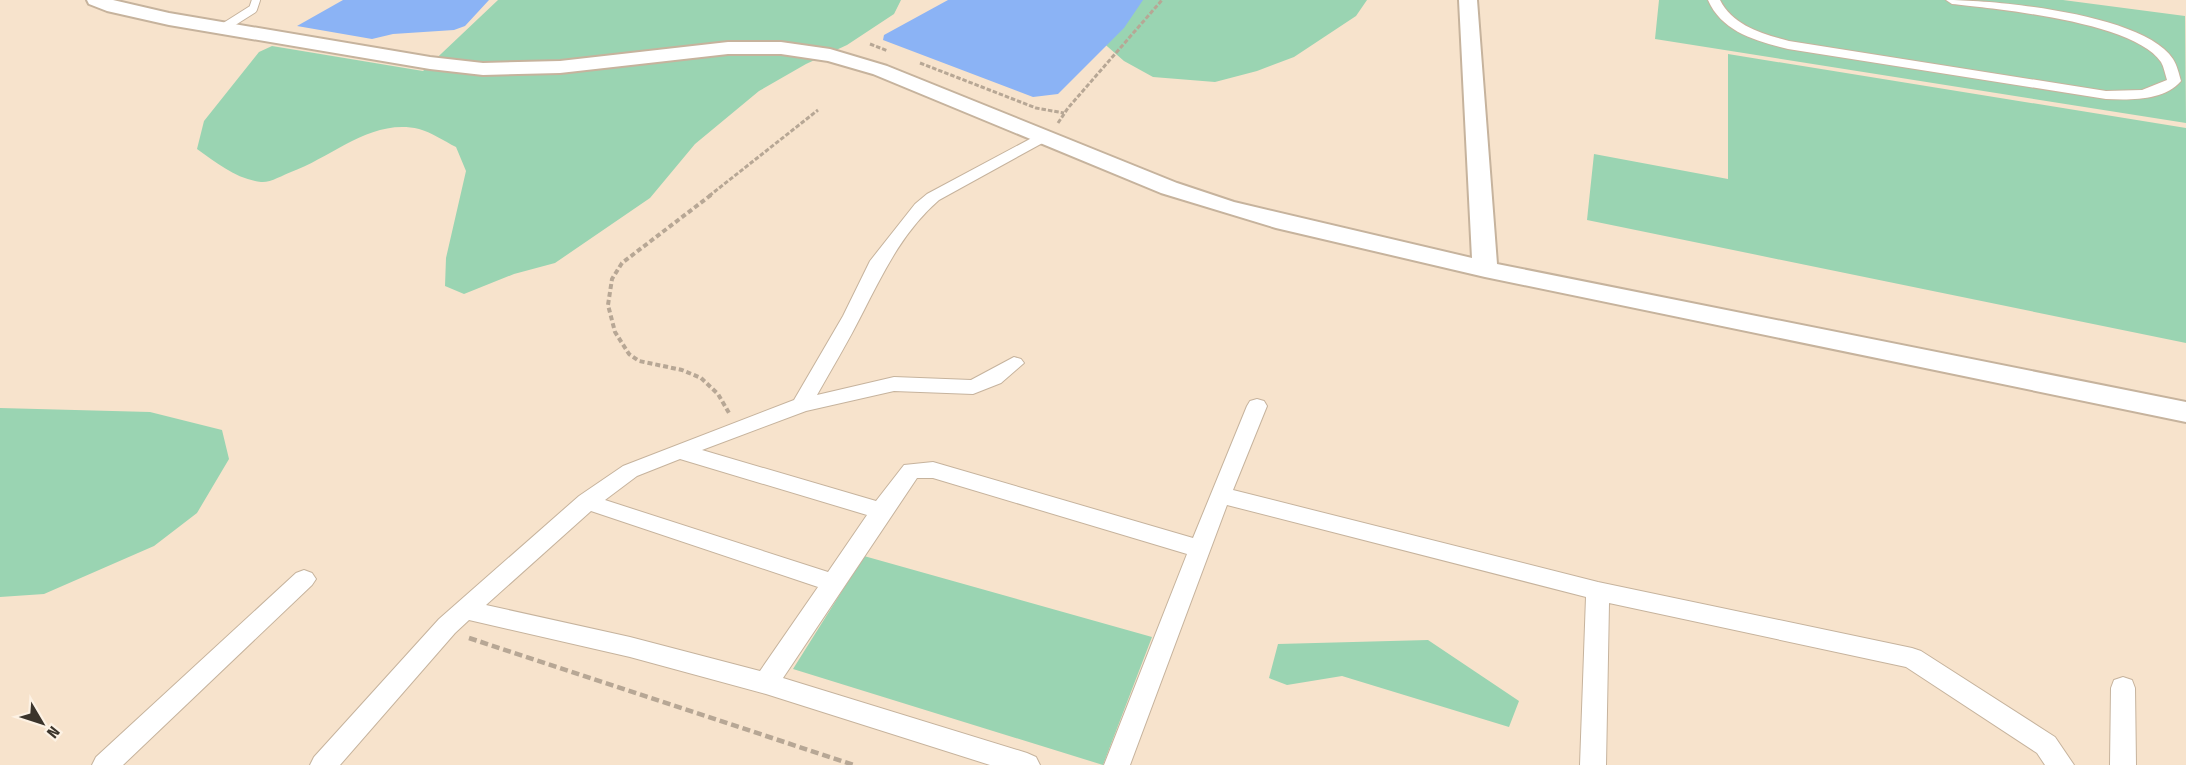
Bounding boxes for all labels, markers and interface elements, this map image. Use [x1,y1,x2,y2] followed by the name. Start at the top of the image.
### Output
[12,693,72,753] north arrow
[43,722,64,742] text: N

